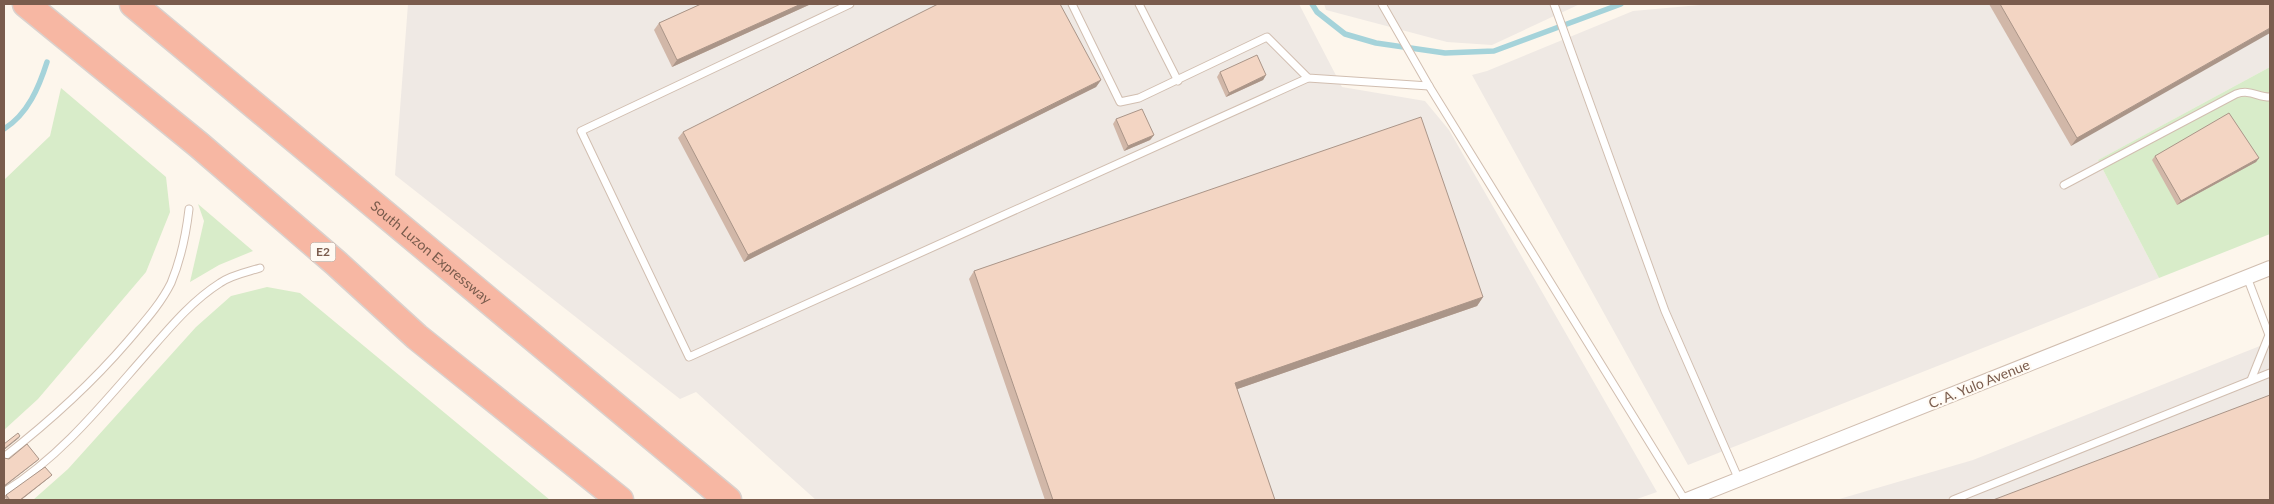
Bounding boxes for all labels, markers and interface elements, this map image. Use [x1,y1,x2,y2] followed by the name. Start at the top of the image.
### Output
[367,197,496,308] street label: South Luzon Expressway
[310,242,336,262] road number: E2
[1926,355,2032,412] street label: C. A. Yulo Avenue

